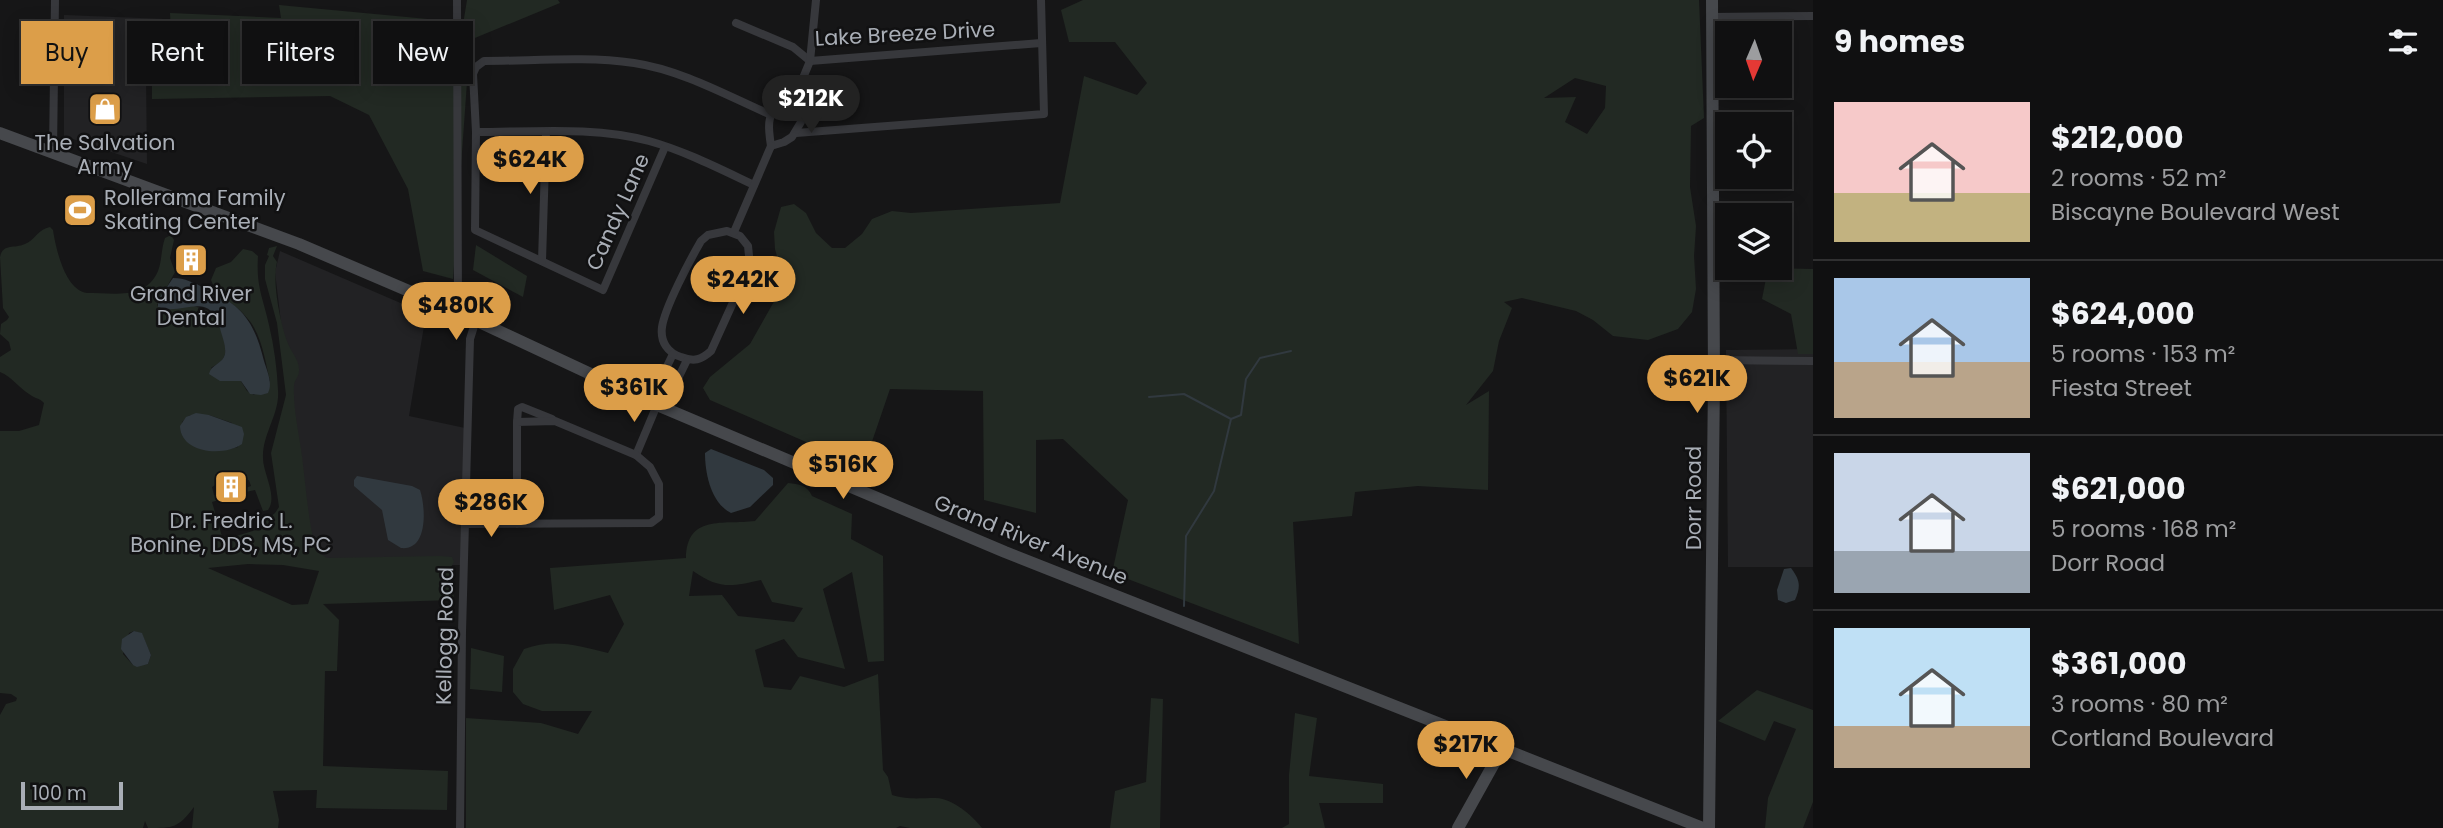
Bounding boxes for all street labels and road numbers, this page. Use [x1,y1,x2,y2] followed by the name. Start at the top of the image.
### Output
[814,14,996,53] street label: Lake Breeze Drive
[579,149,656,275] street label: Candy Lane
[1679,446,1708,550] street label: Dorr Road
[930,487,1132,592] street label: Grand River Avenue
[429,567,460,705] street label: Kellogg Road

